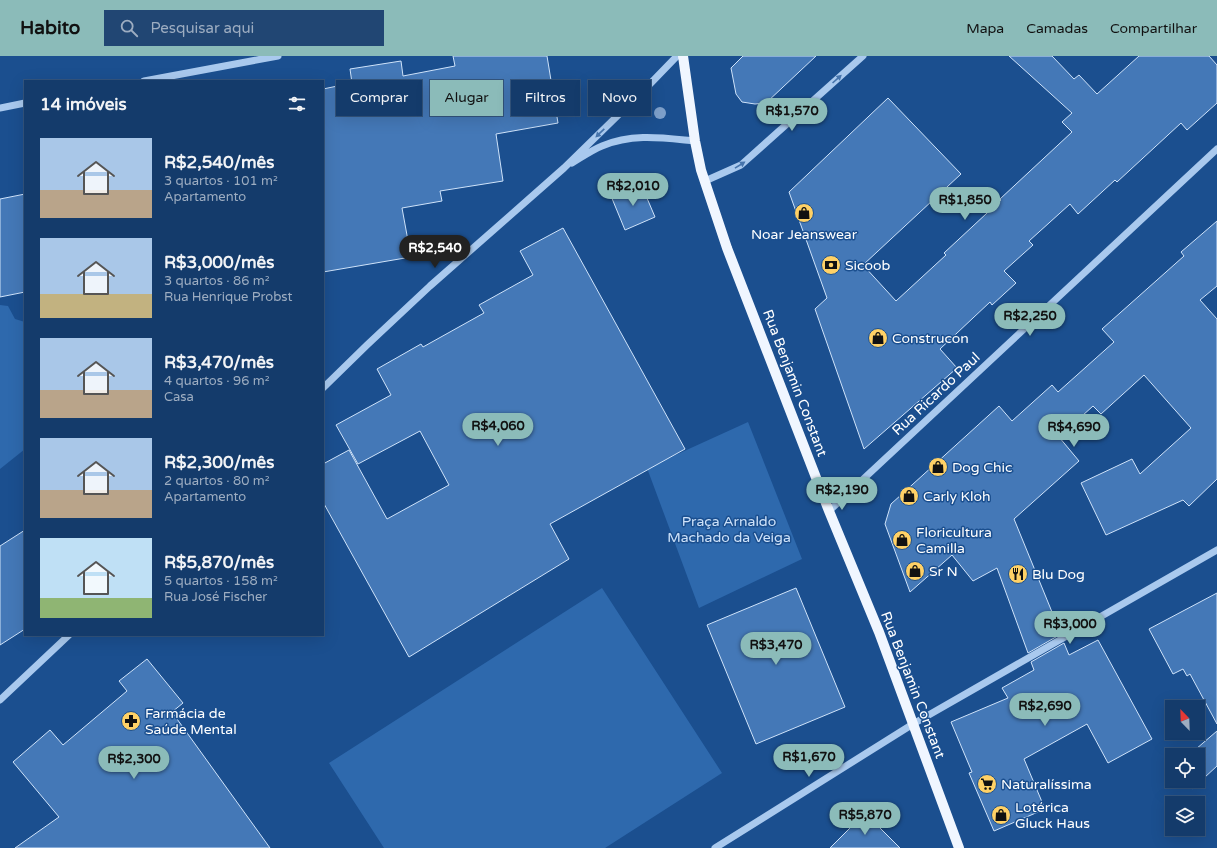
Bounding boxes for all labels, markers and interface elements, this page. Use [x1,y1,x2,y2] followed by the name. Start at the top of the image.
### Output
[104,10,384,46] search box
[20,17,80,39] text: Habito
[118,17,140,39] icon: search
[150,19,254,37] text: Pesquisar aqui
[966,20,1004,37] text: Mapa
[1026,20,1088,37] text: Camadas
[1110,20,1197,37] text: Compartilhar
[832,74,842,84] one-way arrow
[336,80,422,116] chip: Comprar
[430,80,503,116] chip: Alugar
[511,80,580,116] chip: Filtros
[588,80,651,116] chip: Novo
[286,93,308,115] icon: filters
[40,94,127,115] text: 14 imóveis
[755,98,829,132] pin: R$1,570
[765,103,819,119] text: R$1,570
[595,128,605,138] one-way arrow
[164,152,274,173] text: R$2,540/mês
[72,154,120,202] icon: home
[734,161,746,168] one-way arrow
[164,173,278,189] text: 3 quartos · 101 m²
[596,173,670,207] pin: R$2,010
[606,178,660,194] text: R$2,010
[928,187,1002,221] pin: R$1,850
[164,189,246,205] text: Apartamento
[938,192,992,208] text: R$1,850
[793,202,815,224] shop icon: Noar Jeanswear
[751,226,858,243] place label: Noar Jeanswear
[398,235,472,269] pin: R$2,540
[408,240,462,256] text: R$2,540
[164,252,274,273] text: R$3,000/mês
[72,254,120,302] icon: home
[820,254,842,276] bank icon: Sicoob
[845,257,890,274] place label: Sicoob
[164,273,270,289] text: 3 quartos · 86 m²
[164,289,293,305] text: Rua Henrique Probst
[993,303,1067,337] pin: R$2,250
[759,307,831,460] street label: Rua Benjamin Constant
[1003,308,1057,324] text: R$2,250
[867,327,889,349] shop icon: Construcon
[892,330,969,347] place label: Construcon
[889,349,983,439] street label: Rua Ricardo Paul
[164,352,274,373] text: R$3,470/mês
[72,354,120,402] icon: home
[164,373,270,389] text: 4 quartos · 96 m²
[164,389,194,405] text: Casa
[461,413,535,447] pin: R$4,060
[1037,414,1111,448] pin: R$4,690
[471,418,525,434] text: R$4,060
[1047,419,1101,435] text: R$4,690
[164,452,274,473] text: R$2,300/mês
[72,454,120,502] icon: home
[927,456,949,478] shop icon: Dog Chic
[952,459,1012,476] place label: Dog Chic
[164,473,270,489] text: 2 quartos · 80 m²
[805,477,879,511] pin: R$2,190
[815,482,869,498] text: R$2,190
[898,485,920,507] shop icon: Carly Kloh
[923,488,991,505] place label: Carly Kloh
[164,489,246,505] text: Apartamento
[667,513,791,546] park label: Praça Arnaldo Machado da Veiga
[916,524,992,557] place label: Floricultura Camilla
[891,529,913,551] shop icon: Floricultura Camilla
[164,552,274,573] text: R$5,870/mês
[72,554,120,602] icon: home
[904,560,926,582] shop icon: Sr N
[929,563,958,580] place label: Sr N
[1007,563,1029,585] restaurant icon: Blu Dog
[1032,566,1085,583] place label: Blu Dog
[164,573,278,589] text: 5 quartos · 158 m²
[164,589,267,605] text: Rua José Fischer
[877,609,949,762] street label: Rua Benjamin Constant
[1033,611,1107,645] pin: R$3,000
[1043,616,1097,632] text: R$3,000
[739,632,813,666] pin: R$3,470
[749,637,803,653] text: R$3,470
[1008,693,1082,727] pin: R$2,690
[1018,698,1072,714] text: R$2,690
[1165,700,1205,740] north arrow
[1165,700,1205,836] map controls
[145,705,237,738] place label: Farmácia de Saúde Mental
[120,710,142,732] pharmacy icon: Farmácia de Saúde Mental
[772,744,846,778] pin: R$1,670
[97,746,171,780] pin: R$2,300
[1165,748,1205,788] button: locate
[782,749,836,765] text: R$1,670
[107,751,161,767] text: R$2,300
[976,773,998,795] supermarket icon: Naturalíssima
[1001,776,1092,793] place label: Naturalíssima
[1165,796,1205,836] button: layers
[1015,799,1090,832] place label: Lotérica Gluck Haus
[828,802,902,836] pin: R$5,870
[990,804,1012,826] shop icon: Lotérica Gluck Haus
[838,807,892,823] text: R$5,870

